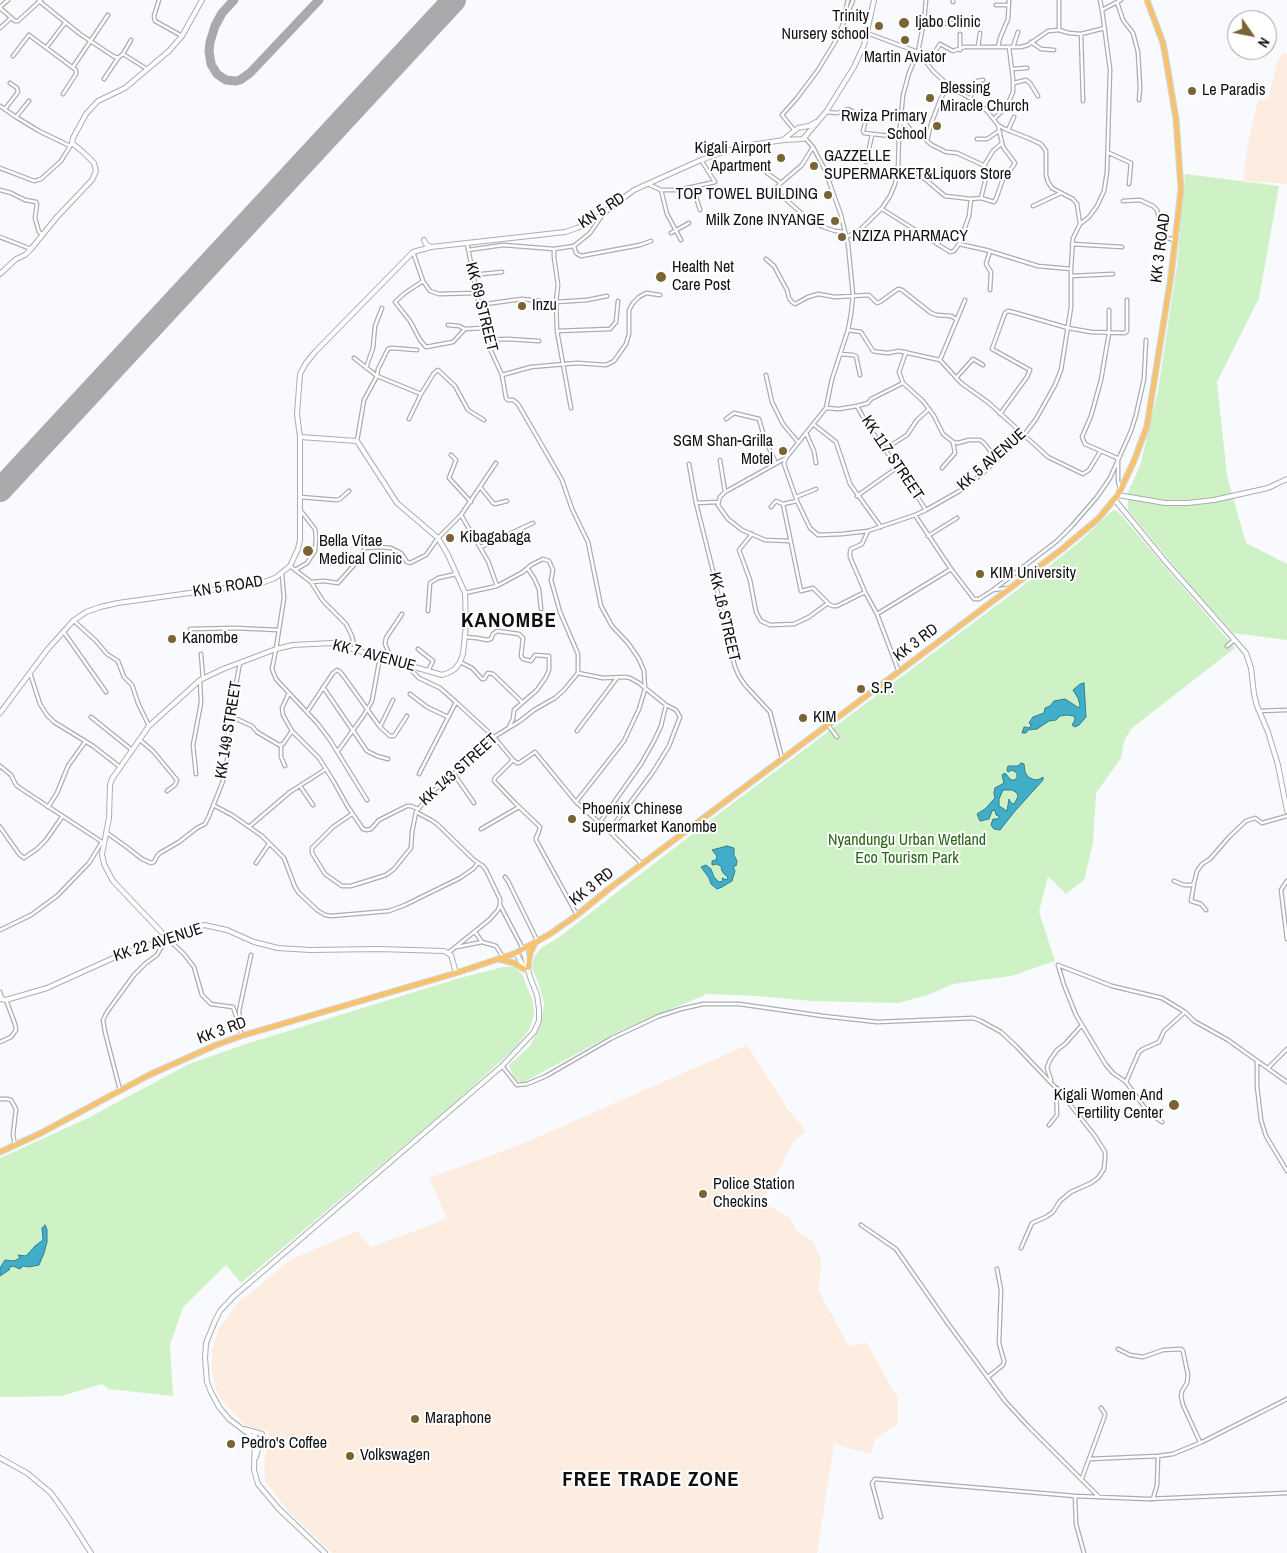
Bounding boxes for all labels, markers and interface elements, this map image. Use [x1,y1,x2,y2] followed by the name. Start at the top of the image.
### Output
[782,7,869,45] place label: Trinity Nursery school
[1227,10,1277,60] north arrow
[915,13,981,33] place label: Ijabo Clinic
[897,16,911,30] marker: Ijabo Clinic
[873,20,885,32] marker: Trinity Nursery school
[899,34,911,46] marker: Martin Aviator
[1254,34,1274,51] text: N
[864,48,946,68] place label: Martin Aviator
[940,79,1029,117] place label: Blessing Miracle Church
[1202,81,1265,101] place label: Le Paradis
[1186,85,1198,97] marker: Le Paradis
[924,92,936,104] marker: Blessing Miracle Church
[841,107,927,145] place label: Rwiza Primary School
[931,120,943,132] marker: Rwiza Primary School
[694,139,771,177] place label: Kigali Airport Apartment
[824,147,1011,185] place label: GAZZELLE SUPERMARKET&Liquors Store
[775,152,787,164] marker: Kigali Airport Apartment
[808,160,820,172] marker: GAZZELLE SUPERMARKET&Liquors Store
[676,185,818,205] place label: TOP TOWEL BUILDING
[575,189,629,233] street label: KN 5 RD
[822,189,834,201] marker: TOP TOWEL BUILDING
[706,211,825,231] place label: Milk Zone INYANGE
[1147,212,1175,284] street label: KK 3 ROAD
[829,215,841,227] marker: Milk Zone INYANGE
[852,227,968,247] place label: NZIZA PHARMACY
[836,231,848,243] marker: NZIZA PHARMACY
[672,258,734,296] place label: Health Net Care Post
[461,260,501,354] street label: KK 69 STREET
[654,270,668,284] marker: Health Net Care Post
[532,296,557,316] place label: Inzu
[516,300,528,312] marker: Inzu
[857,412,927,504] street label: KK 117 STREET
[954,425,1030,495] street label: KK 5 AVENUE
[673,432,773,470] place label: SGM Shan-Grilla Motel
[777,445,789,457] marker: SGM Shan-Grilla Motel
[460,528,531,548] place label: Kibagabaga
[319,532,402,570] place label: Bella Vitae Medical Clinic
[444,532,456,544] marker: Kibagabaga
[301,544,315,558] marker: Bella Vitae Medical Clinic
[990,564,1076,584] place label: KIM University
[974,568,986,580] marker: KIM University
[704,570,744,664] street label: KK 16 STREET
[192,572,264,602] street label: KN 5 ROAD
[460,608,558,634] district label: KANOMBE
[890,620,942,666] street label: KK 3 RD
[182,629,238,649] place label: Kanombe
[166,633,178,645] marker: Kanombe
[330,636,418,676] street label: KK 7 AVENUE
[871,679,894,699] place label: S.P.
[212,680,246,780] street label: KK 149 STREET
[855,683,867,695] marker: S.P.
[813,708,836,728] place label: KIM
[797,712,809,724] marker: KIM
[416,730,502,810] street label: KK 143 STREET
[582,800,717,838] place label: Phoenix Chinese Supermarket Kanombe
[566,813,578,825] marker: Phoenix Chinese Supermarket Kanombe
[828,831,986,869] park label: Nyandungu Urban Wetland Eco Tourism Park
[566,864,618,910] street label: KK 3 RD
[111,920,205,966] street label: KK 22 AVENUE
[195,1013,249,1049] street label: KK 3 RD
[1054,1086,1163,1124] place label: Kigali Women And Fertility Center
[1167,1098,1181,1112] marker: Kigali Women And Fertility Center
[713,1175,795,1213] place label: Police Station Checkins
[697,1188,709,1200] marker: Police Station Checkins
[425,1409,491,1429] place label: Maraphone
[409,1413,421,1425] marker: Maraphone
[241,1434,327,1454] place label: Pedro's Coffee
[225,1438,237,1450] marker: Pedro's Coffee
[360,1446,430,1466] place label: Volkswagen
[344,1450,356,1462] marker: Volkswagen
[560,1467,742,1493] district label: FREE TRADE ZONE

